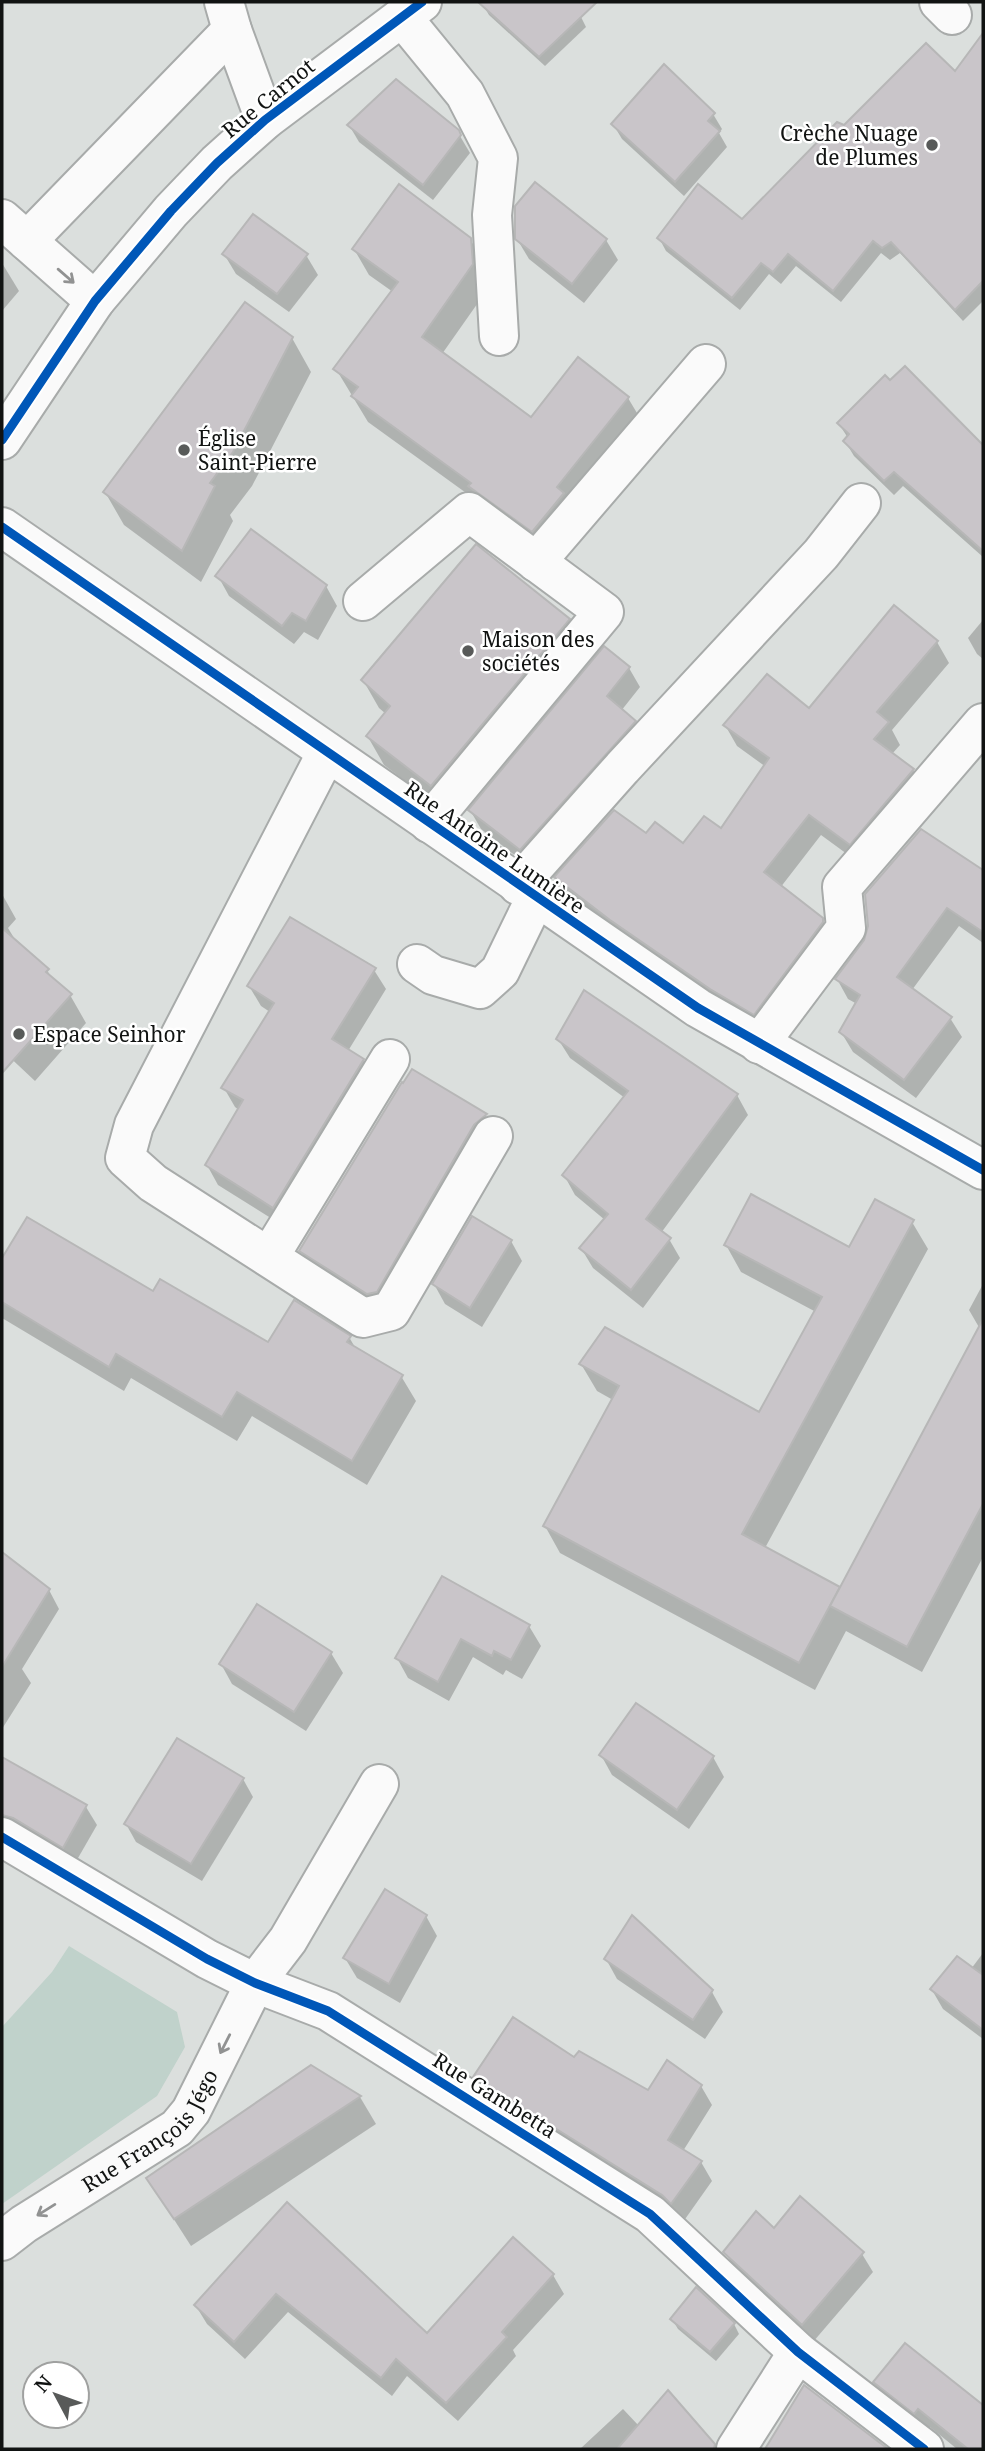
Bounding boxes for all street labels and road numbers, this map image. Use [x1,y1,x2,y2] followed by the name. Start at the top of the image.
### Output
[216,52,320,144] street label: Rue Carnot
[399,774,591,920] street label: Rue Antoine Lumière
[428,2046,562,2144] street label: Rue Gambetta
[76,2064,224,2198] street label: Rue François Jégo

